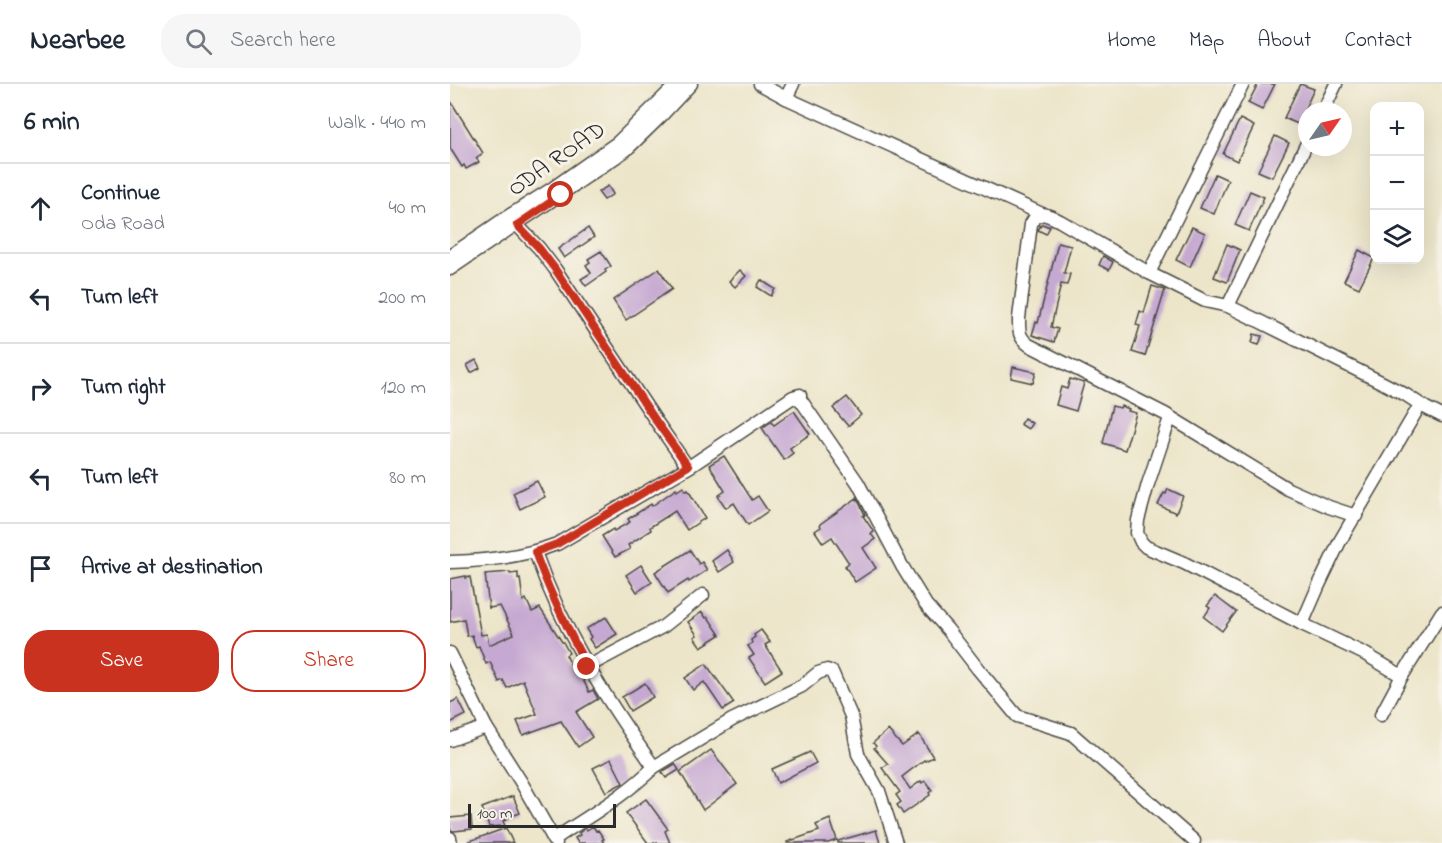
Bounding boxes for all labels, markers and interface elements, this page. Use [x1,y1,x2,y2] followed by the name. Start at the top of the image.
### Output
[161,14,581,68] search box
[30,21,125,62] text: Nearbee
[182,25,215,58] icon: search
[230,25,336,57] text: Search here
[1107,26,1156,56] text: Home
[1189,26,1224,56] text: Map
[1257,26,1311,56] text: About
[1344,26,1412,56] text: Contact
[1298,102,1352,156] north arrow
[1370,102,1424,264] map controls
[1370,102,1424,156] button: +
[24,104,80,142] text: 6 min
[328,109,426,138] text: Walk · 440 m
[501,113,614,207] street label: ODA ROAD
[1370,156,1424,210] button: −
[81,178,160,210] text: Continue
[547,181,573,207] route start
[24,192,57,225] icon: ahead
[389,194,426,223] text: 40 m
[81,210,165,239] text: Oda Road
[1370,210,1424,264] button: layers
[24,282,57,315] icon: left
[81,282,158,314] text: Turn left
[378,284,426,313] text: 200 m
[24,372,57,405] icon: right
[81,372,166,404] text: Turn right
[381,374,426,403] text: 120 m
[24,462,57,495] icon: left
[81,462,158,494] text: Turn left
[389,464,426,493] text: 80 m
[24,552,57,585] icon: arrive
[81,552,263,584] text: Arrive at destination
[24,630,219,692] button: Save
[231,630,426,692] button: Share
[573,653,599,679] route end
[468,801,616,828] scale bar
[477,802,512,826] text: 100 m

